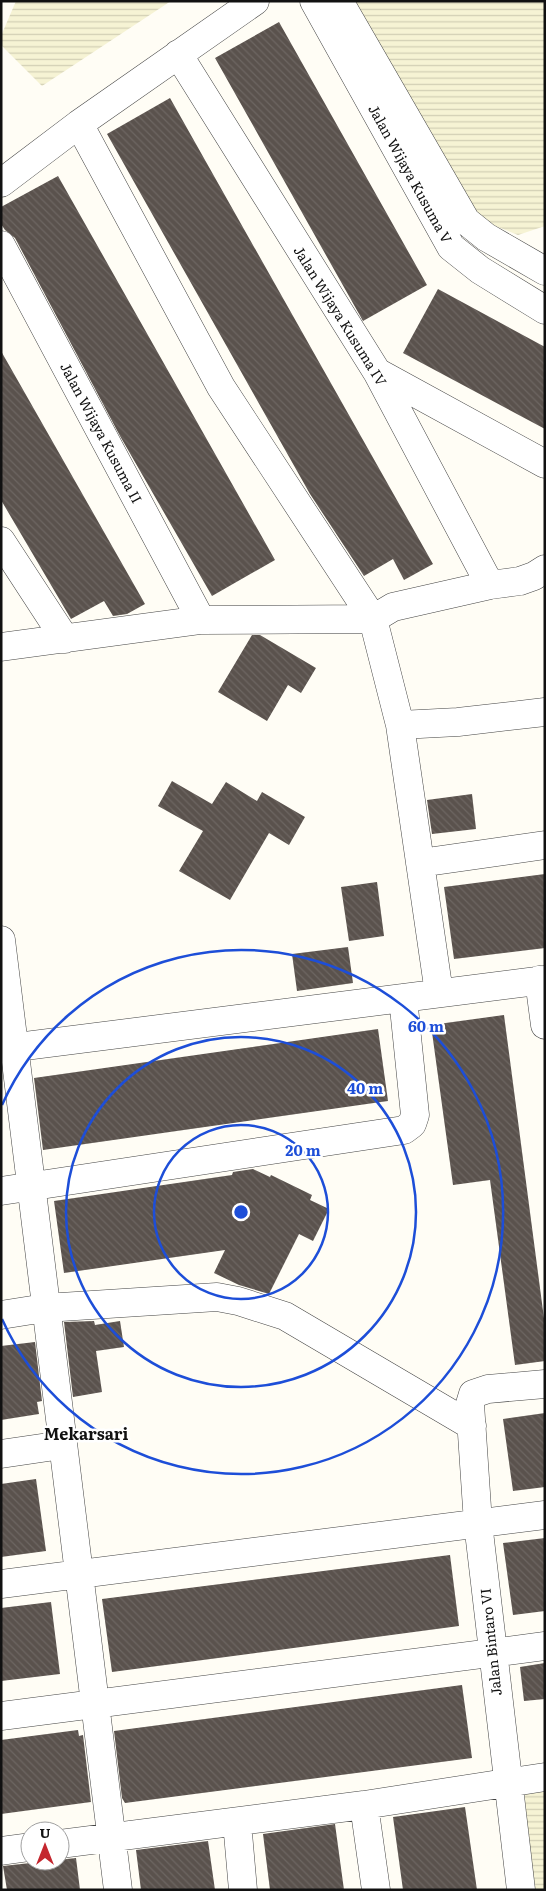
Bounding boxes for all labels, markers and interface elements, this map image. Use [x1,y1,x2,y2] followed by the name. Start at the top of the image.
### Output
[364,100,458,247] street label: Jalan Wijaya Kusuma V
[290,242,393,390] street label: Jalan Wijaya Kusuma IV
[56,359,148,507] street label: Jalan Wijaya Kusuma II
[408,1014,444,1037] text: 60 m
[347,1076,383,1099] text: 40 m
[285,1138,321,1161] text: 20 m
[232,1203,250,1221] centre of rings
[44,1421,128,1445] district label: Mekarsari
[474,1587,506,1697] street label: Jalan Bintaro VI
[20,1821,70,1871] north arrow
[39,1822,51,1842] text: U

